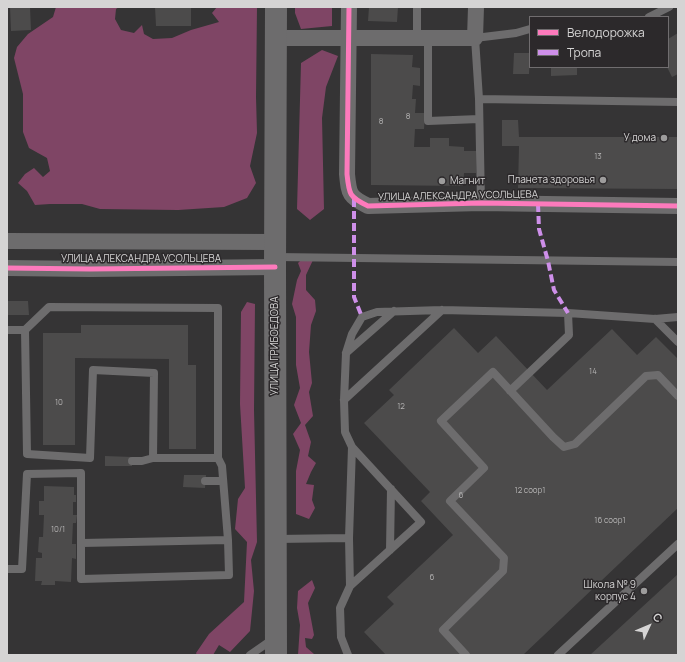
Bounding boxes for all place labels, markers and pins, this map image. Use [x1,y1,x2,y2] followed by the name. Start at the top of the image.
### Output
[623,132,656,144] place label: У дома
[659,133,669,143] marker: У дома
[508,174,595,186] place label: Планета здоровья
[450,175,485,187] place label: Магнит
[598,175,608,185] marker: Планета здоровья
[437,176,447,186] marker: Магнит
[584,579,636,602] place label: Школа № 9 корпус 4
[639,586,649,596] marker: Школа № 9 корпус 4

